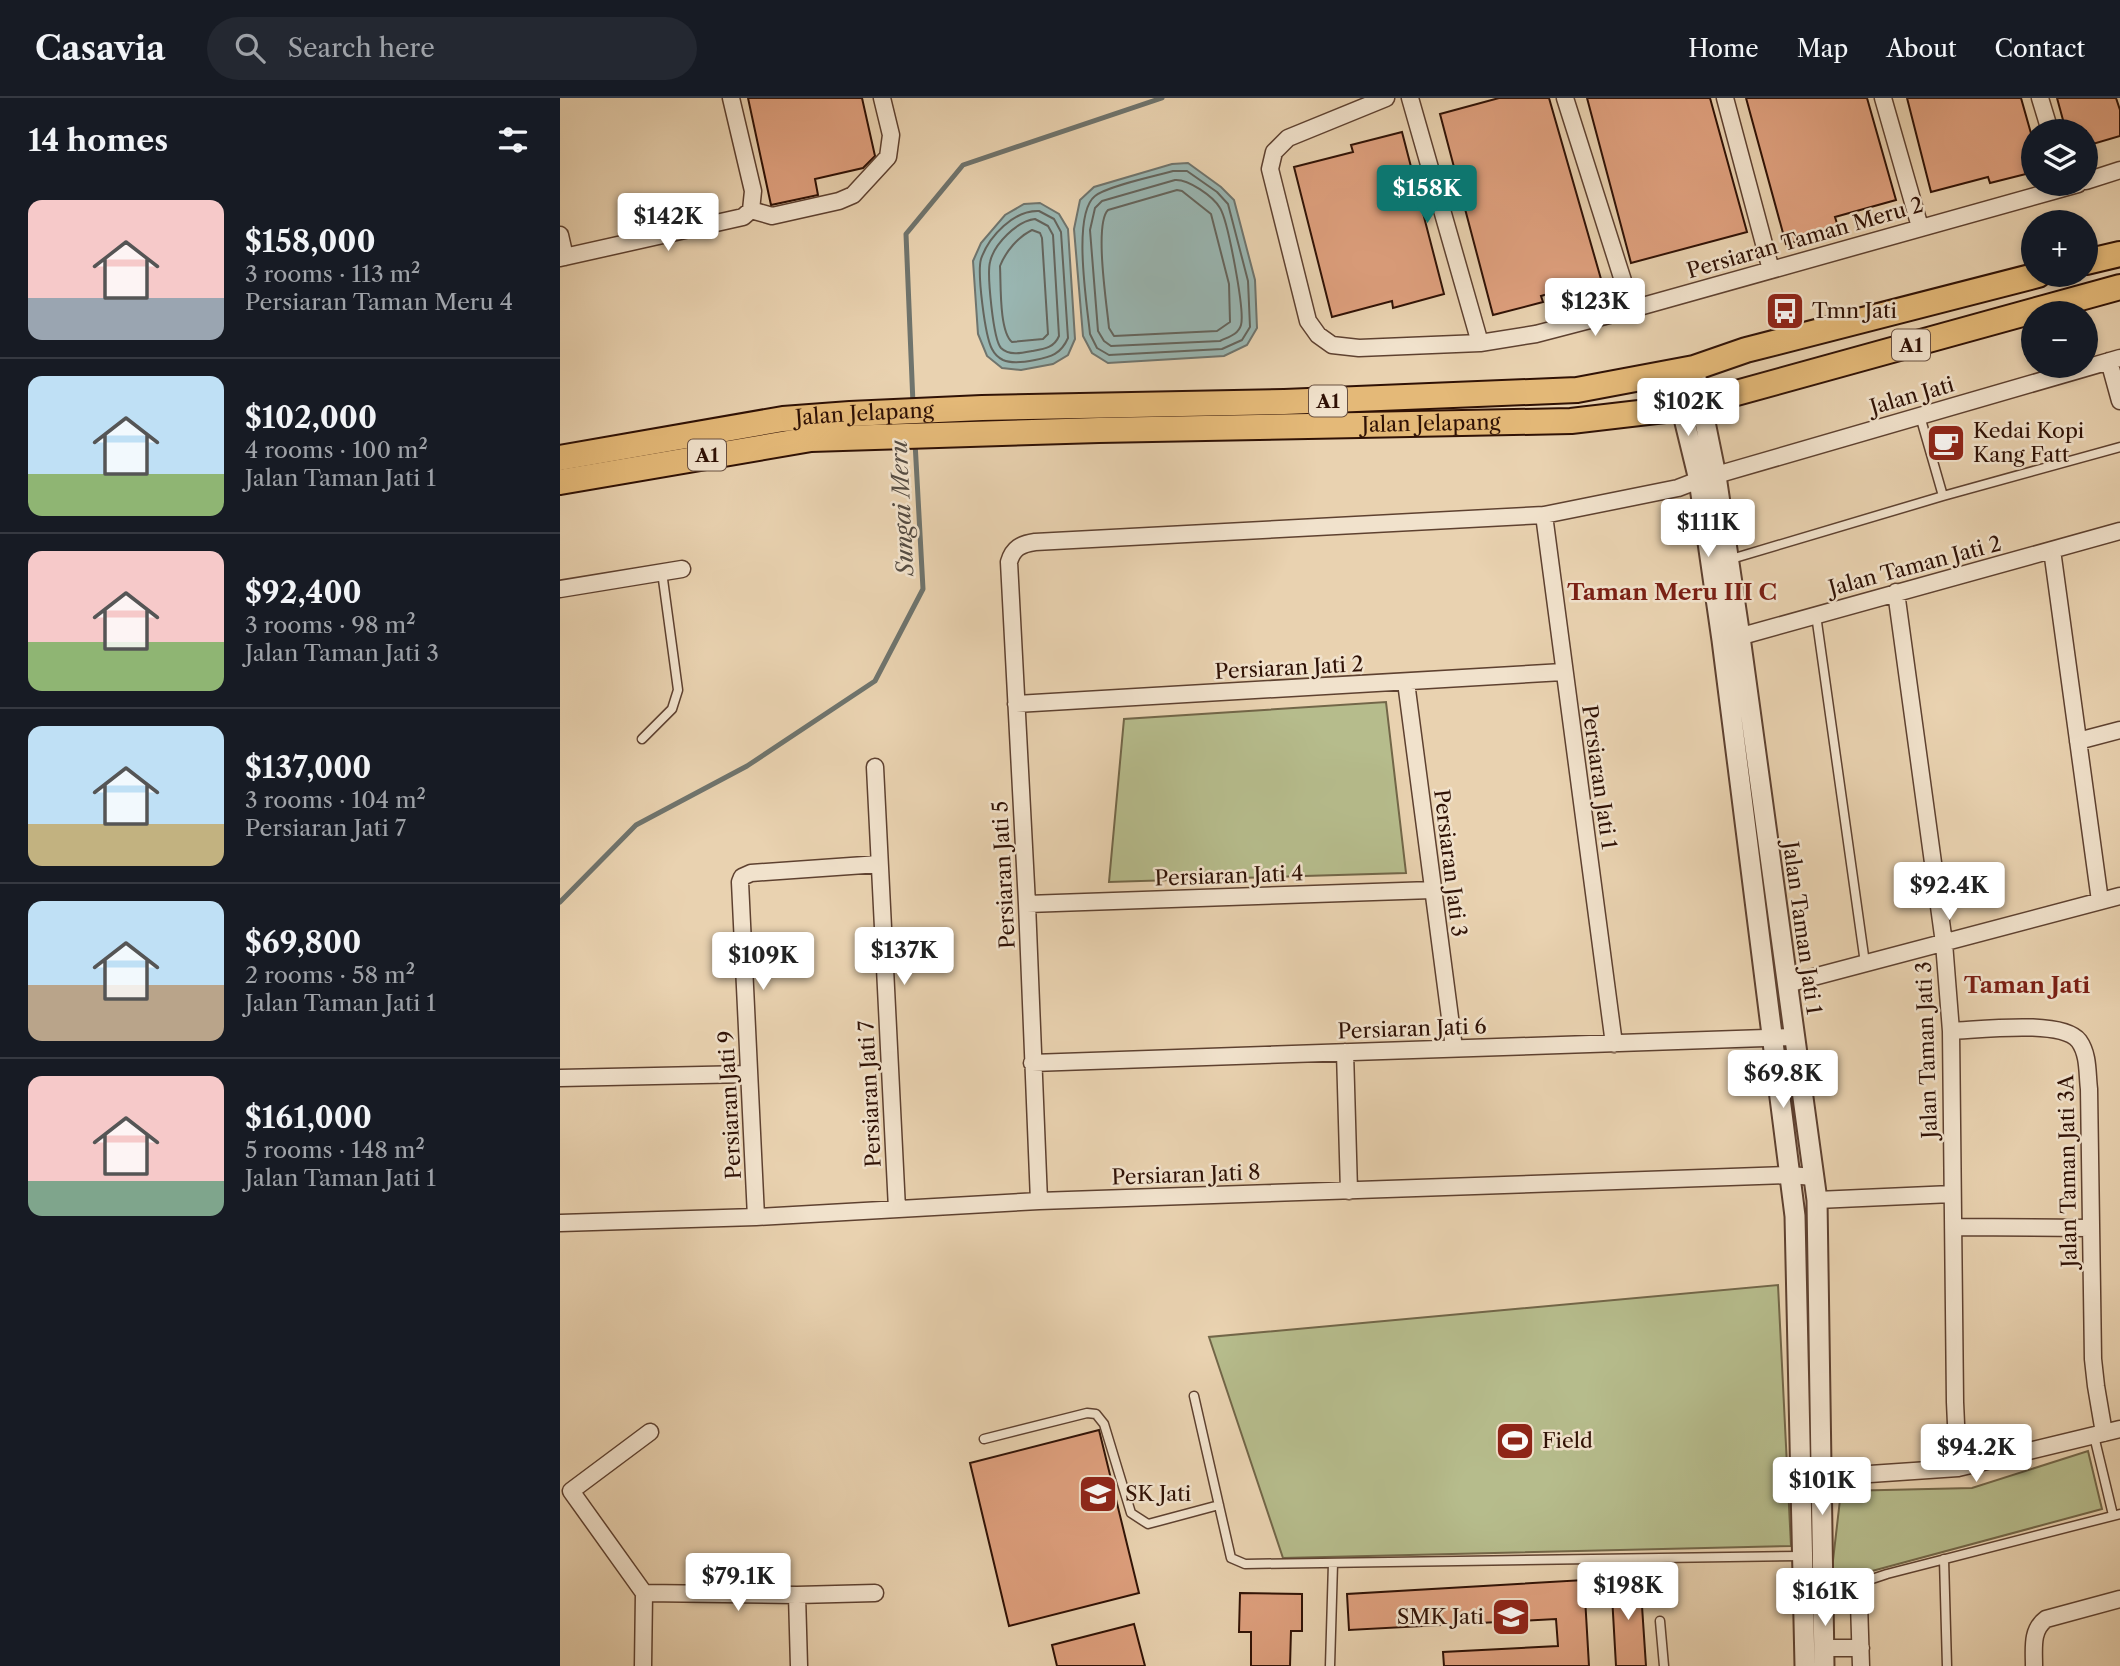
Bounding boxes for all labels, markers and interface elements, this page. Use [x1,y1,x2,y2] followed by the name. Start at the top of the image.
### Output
[207,17,697,80] search box
[35,28,165,69] text: Casavia
[231,29,269,67] icon: search
[287,32,435,64] text: Search here
[1688,34,1759,63] text: Home
[1797,34,1848,63] text: Map
[1886,34,1957,63] text: About
[1995,34,2085,63] text: Contact
[2021,119,2098,378] map controls
[2021,119,2098,196] button: layers
[494,121,532,159] icon: filters
[28,122,168,159] text: 14 homes
[1378,166,1476,225] pin: $158K
[1393,174,1461,202] text: $158K
[1684,192,1926,283] street label: Persiaran Taman Meru 2
[619,194,717,253] pin: $142K
[634,202,702,230] text: $142K
[2021,210,2098,287] button: +
[245,223,376,260] text: $158,000
[84,228,168,312] icon: home
[245,260,421,288] text: 3 rooms · 113 m²
[1546,278,1644,338] pin: $123K
[1561,287,1629,315] text: $123K
[245,288,513,316] text: Persiaran Taman Meru 4
[1764,290,1806,332] bus stop icon: Tmn Jati
[1812,298,1897,323] place label: Tmn Jati
[2021,301,2098,378] button: −
[1892,330,1930,360] road number: A1
[1864,372,1957,420] street label: Jalan Jati
[1639,378,1737,438] pin: $102K
[1309,386,1347,416] road number: A1
[1653,387,1723,415] text: $102K
[791,397,935,430] street label: Jalan Jelapang
[245,399,377,436] text: $102,000
[84,404,168,488] icon: home
[1358,409,1502,437] street label: Jalan Jelapang
[1973,418,2084,467] place label: Kedai Kopi Kang Fatt
[1925,422,1967,464] cafe icon: Kedai Kopi Kang Fatt
[245,436,428,464] text: 4 rooms · 100 m²
[884,439,920,578] water label: Sungai Meru
[688,440,726,470] road number: A1
[245,464,436,492] text: Jalan Taman Jati 1
[1659,500,1757,559] pin: $111K
[1677,508,1739,536] text: $111K
[1823,530,2004,601] street label: Jalan Taman Jati 2
[245,574,362,611] text: $92,400
[1567,578,1777,606] district label: Taman Meru III C
[84,579,168,663] icon: home
[245,611,416,639] text: 3 rooms · 98 m²
[245,639,439,667] text: Jalan Taman Jati 3
[1214,651,1364,684] street label: Persiaran Jati 2
[1577,703,1622,851] street label: Persiaran Jati 1
[245,749,371,786] text: $137,000
[84,754,168,838] icon: home
[245,786,426,814] text: 3 rooms · 104 m²
[1429,788,1472,938] street label: Persiaran Jati 3
[987,800,1020,950] street label: Persiaran Jati 5
[245,814,406,842] text: Persiaran Jati 7
[1778,837,1827,1016] street label: Jalan Taman Jati 1
[1154,860,1304,891] street label: Persiaran Jati 4
[1892,862,2006,922] pin: $92.4K
[1910,871,1988,899] text: $92.4K
[245,924,361,961] text: $69,800
[855,928,953,987] pin: $137K
[84,929,168,1013] icon: home
[714,932,812,992] pin: $109K
[871,936,937,964] text: $137K
[728,941,798,969] text: $109K
[245,961,415,989] text: 2 rooms · 58 m²
[1911,961,1942,1142] street label: Jalan Taman Jati 3
[1964,971,2090,999] district label: Taman Jati
[245,989,436,1017] text: Jalan Taman Jati 1
[1337,1013,1487,1044] street label: Persiaran Jati 6
[853,1019,886,1168] street label: Persiaran Jati 7
[713,1030,746,1180] street label: Persiaran Jati 9
[1726,1051,1840,1110] pin: $69.8K
[1744,1059,1822,1087] text: $69.8K
[2053,1074,2082,1271] street label: Jalan Taman Jati 3A
[245,1099,372,1136] text: $161,000
[84,1104,168,1188] icon: home
[245,1136,425,1164] text: 5 rooms · 148 m²
[1111,1159,1261,1190] street label: Persiaran Jati 8
[245,1164,436,1192] text: Jalan Taman Jati 1
[1494,1420,1536,1462] sports icon: Field
[1919,1424,2033,1484] pin: $94.2K
[1542,1428,1593,1453] place label: Field
[1937,1433,2015,1461] text: $94.2K
[1773,1458,1871,1517] pin: $101K
[1789,1466,1855,1494] text: $101K
[1077,1473,1119,1515] school or university icon: SK Jati
[1125,1481,1191,1506] place label: SK Jati
[681,1554,795,1613] pin: $79.1K
[702,1562,774,1590] text: $79.1K
[1579,1562,1677,1622] pin: $198K
[1776,1568,1874,1628] pin: $161K
[1593,1571,1663,1599] text: $198K
[1792,1577,1858,1605] text: $161K
[1490,1596,1532,1638] school or university icon: SMK Jati
[1397,1604,1484,1629] place label: SMK Jati

